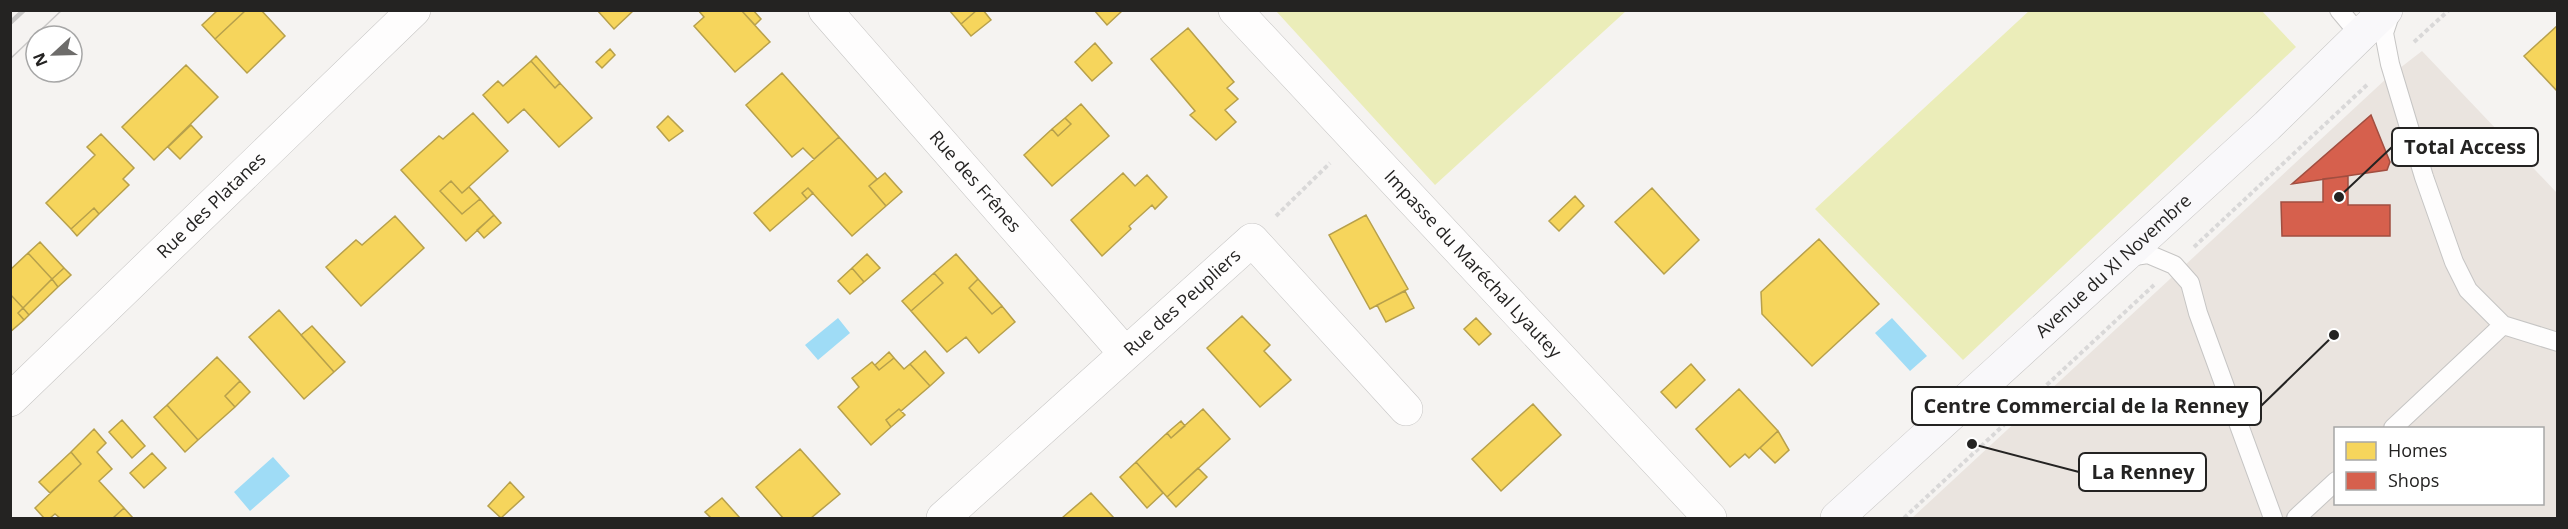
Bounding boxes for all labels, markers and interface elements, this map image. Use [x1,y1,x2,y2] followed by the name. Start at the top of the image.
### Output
[24,24,84,84] north arrow
[27,49,53,70] text: N
[925,125,1027,237] street label: Rue des Frênes
[2392,128,2538,166] callout: Total Access
[2404,133,2526,160] text: Total Access
[151,147,270,263] street label: Rue des Platanes
[1380,164,1568,363] street label: Impasse du Maréchal Lyautey
[2030,188,2196,343] street label: Avenue du XI Novembre
[1118,243,1245,361] street label: Rue des Peupliers
[1912,387,2261,425] callout: Centre Commercial de la Renney
[1923,392,2249,419] text: Centre Commercial de la Renney
[2334,427,2544,505] legend
[2388,438,2447,462] text: Homes
[2079,453,2206,491] callout: La Renney
[2091,458,2195,485] text: La Renney
[2388,468,2439,492] text: Shops

